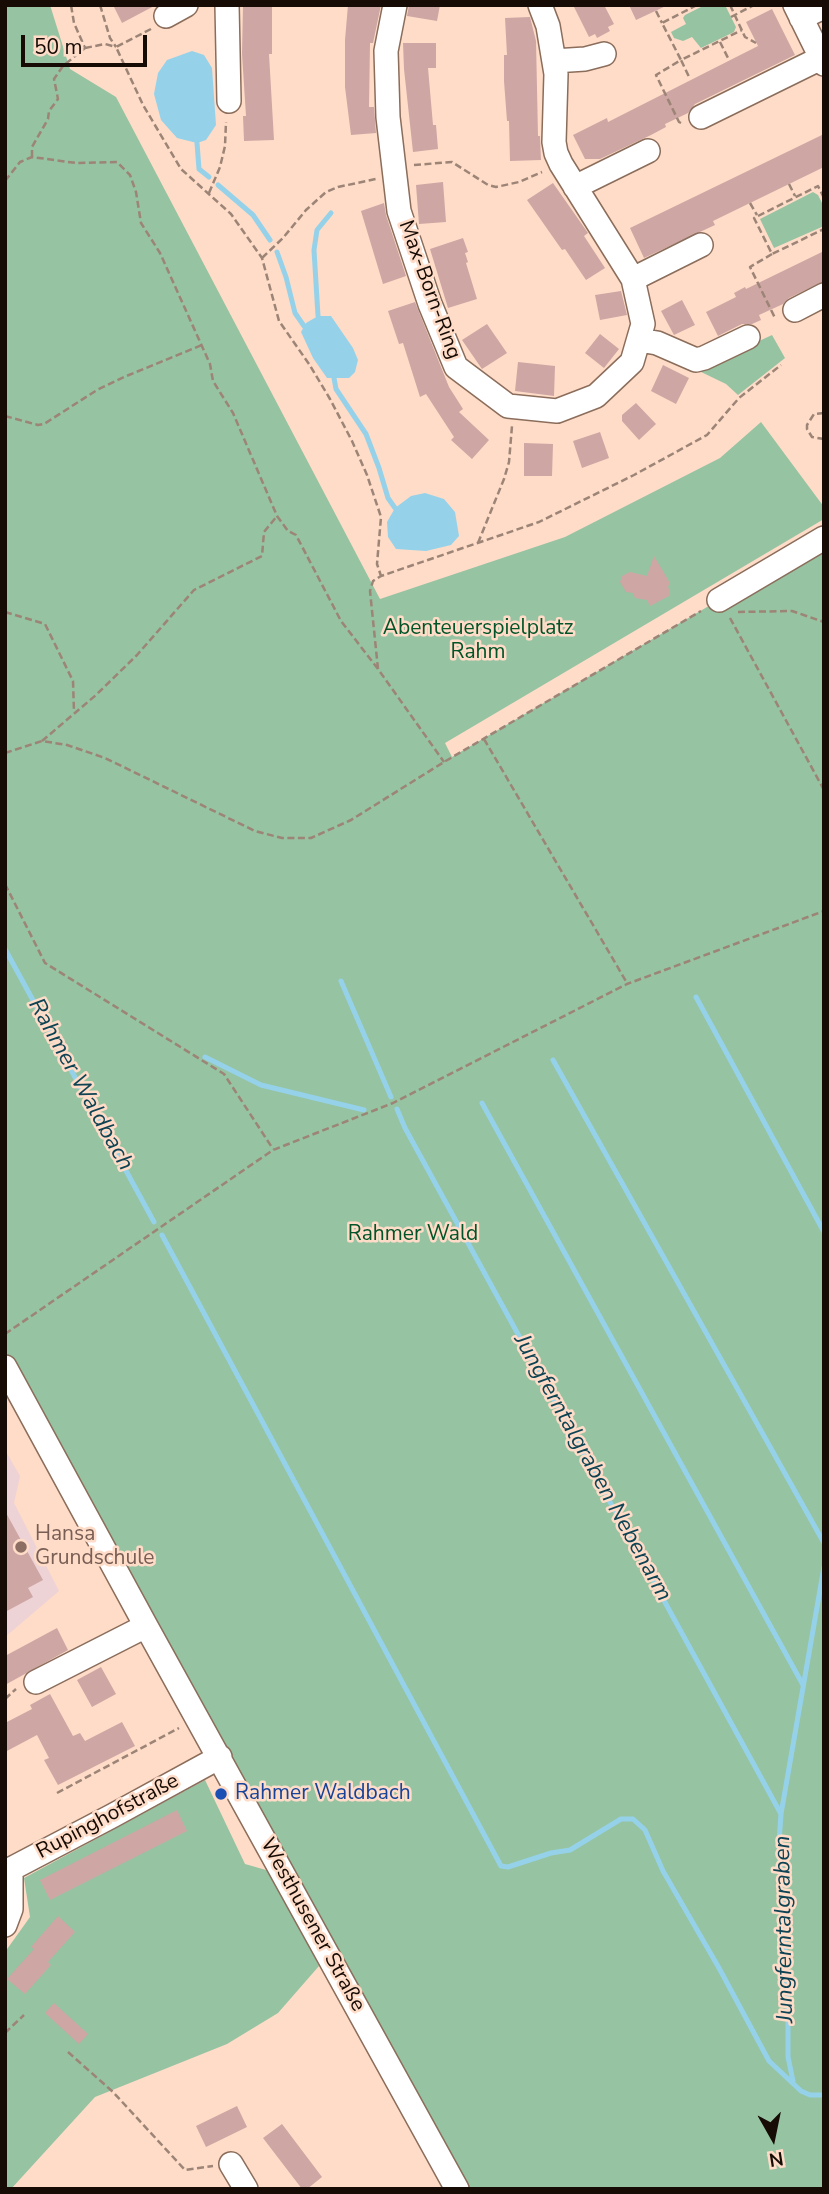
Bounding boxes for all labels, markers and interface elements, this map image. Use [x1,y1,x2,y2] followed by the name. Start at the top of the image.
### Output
[24,21,150,65] scale bar
[34,33,83,61] text: 50 m
[392,217,466,363] street label: Max-Born-Ring
[383,616,573,666] park label: Abenteuerspielplatz Rahm
[21,994,139,1176] water label: Rahmer Waldbach
[348,1222,478,1248] park label: Rahmer Wald
[507,1330,677,1606] water label: Jungferntalgraben Nebenarm
[35,1522,155,1572] place label: Hansa Grundschule
[13,1539,29,1555] marker: Hansa Grundschule
[33,1769,183,1865] street label: Rupinghofstraße
[235,1781,411,1807] place label: Rahmer Waldbach
[213,1786,229,1802] marker: Rahmer Waldbach
[254,1834,370,2016] street label: Westhusener Straße
[770,1835,800,2023] water label: Jungferntalgraben
[738,2103,808,2173] north arrow
[767,2145,785,2173] text: N

